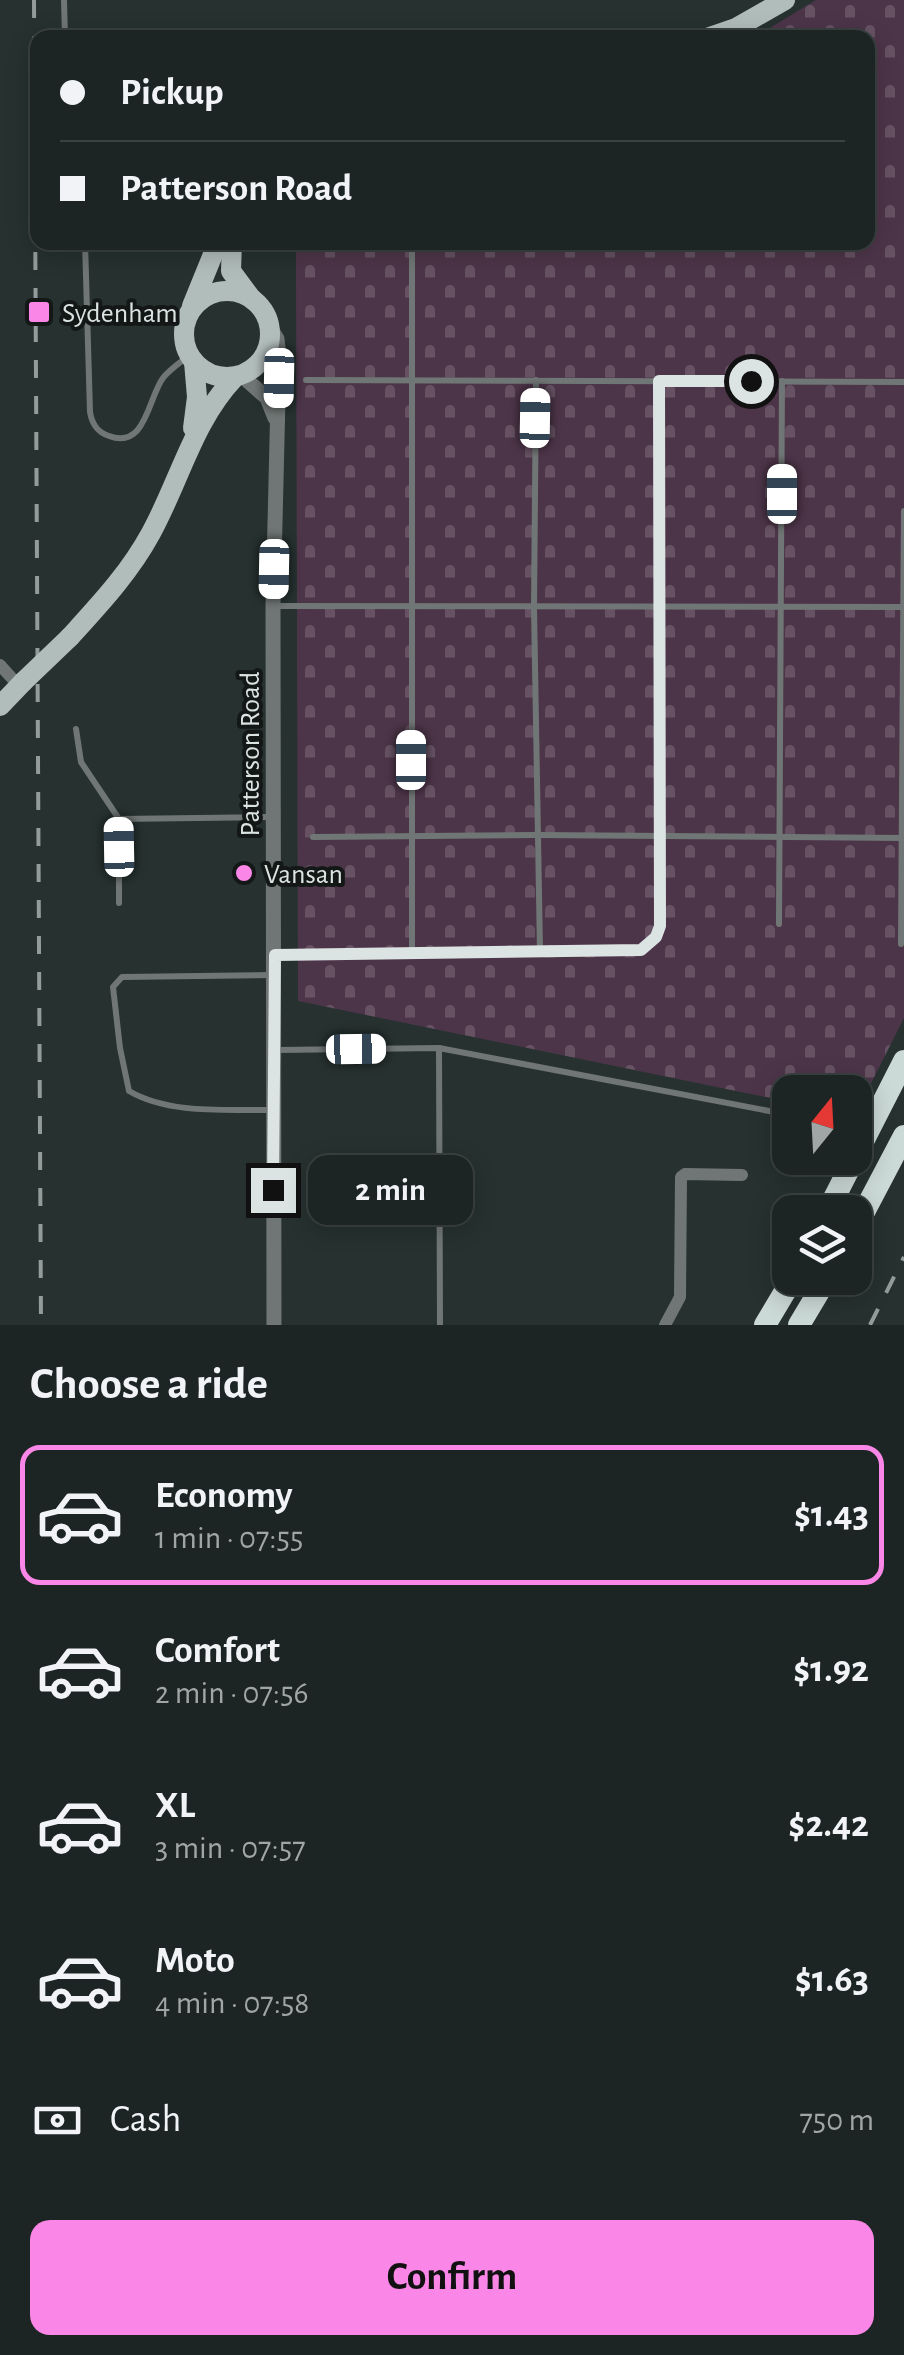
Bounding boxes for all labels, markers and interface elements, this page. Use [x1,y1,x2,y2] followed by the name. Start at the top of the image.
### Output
[120,74,224,112] text: Pickup
[120,170,352,208] text: Patterson Road
[26,299,52,325] marker: Sydenham
[62,300,178,328] place label: Sydenham
[263,348,295,408] car
[729,359,774,404] route start
[519,388,551,448] car
[767,464,797,524] car
[258,539,290,599] car
[237,672,265,836] street label: Patterson Road
[396,730,426,790] car
[103,817,135,877] car
[264,861,343,889] place label: Vansan
[233,862,255,884] marker: Vansan
[326,1033,386,1065] car
[772,1075,872,1175] north arrow
[772,1075,872,1295] map controls
[308,1155,473,1225] callout: 2 min
[251,1168,296,1213] route end
[355,1174,426,1206] text: 2 min
[772,1195,872,1295] button: layers
[30,1362,268,1407] text: Choose a ride
[35,1470,125,1560] icon: car
[155,1477,293,1515] text: Economy
[794,1496,869,1534] text: $1.43
[155,1522,303,1554] text: 1 min · 07:55
[35,1625,125,1715] icon: car
[155,1632,280,1670] text: Comfort
[793,1651,869,1689] text: $1.92
[155,1677,309,1709] text: 2 min · 07:56
[35,1780,125,1870] icon: car
[155,1787,195,1825] text: XL
[788,1806,869,1844] text: $2.42
[155,1832,306,1864] text: 3 min · 07:57
[35,1935,125,2025] icon: car
[155,1942,235,1980] text: Moto
[795,1961,869,1999] text: $1.63
[155,1987,310,2019] text: 4 min · 07:58
[30,2093,85,2148] icon: cash
[110,2101,181,2139] text: Cash
[800,2104,874,2136] text: 750 m
[30,2220,874,2335] button: Confirm

